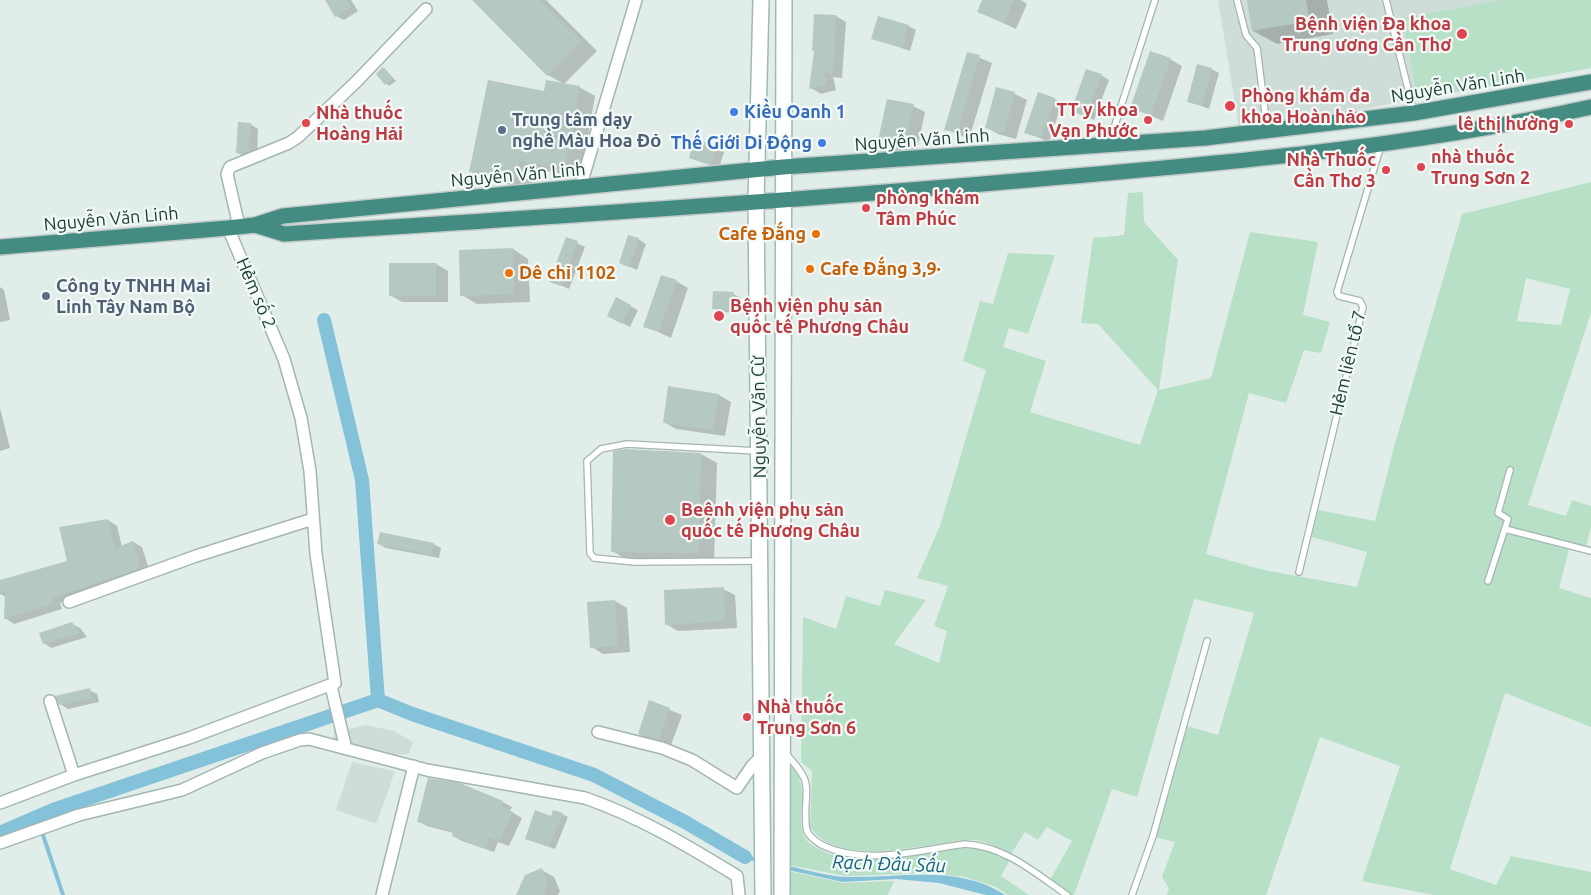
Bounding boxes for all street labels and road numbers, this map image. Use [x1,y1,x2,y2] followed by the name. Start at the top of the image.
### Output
[1389,65,1527,107] street label: Nguyễn Văn Linh
[854,125,990,155] street label: Nguyễn Văn Linh
[450,158,586,192] street label: Nguyễn Văn Linh
[43,202,179,236] street label: Nguyễn Văn Linh
[231,254,281,332] street label: Hẻm số 2
[1325,308,1371,418] street label: Hẻm liên tổ 7
[747,355,771,479] street label: Nguyễn Văn Cừ

